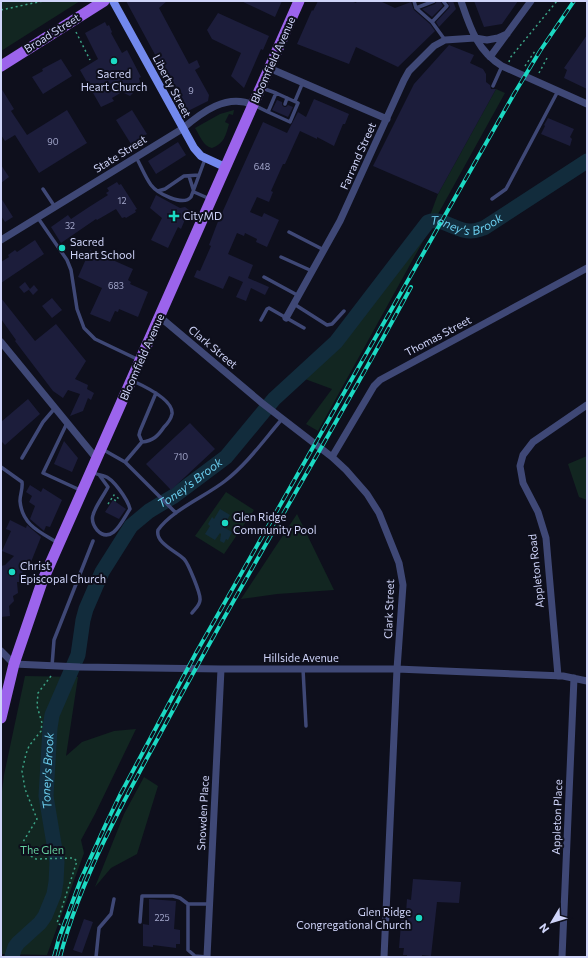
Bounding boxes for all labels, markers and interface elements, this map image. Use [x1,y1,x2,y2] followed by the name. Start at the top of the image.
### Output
[21,10,82,55] street label: Broad Street
[248,14,298,105] street label: Bloomfield Avenue
[150,52,195,120] street label: Liberty Street
[109,56,119,66] marker: Sacred Heart Church
[81,67,147,93] place label: Sacred Heart Church
[188,85,194,96] house number: 9
[337,120,378,191] street label: Farrand Street
[91,132,149,175] street label: State Street
[47,136,59,147] house number: 90
[254,161,270,172] house number: 648
[118,195,126,206] house number: 12
[183,209,222,222] place label: CityMD
[168,210,180,222] marker: CityMD
[430,210,505,237] water label: Toney's Brook
[65,220,75,231] house number: 32
[70,235,135,261] place label: Sacred Heart School
[57,243,67,253] marker: Sacred Heart School
[108,280,124,291] house number: 683
[117,311,167,402] street label: Bloomfield Avenue
[402,312,474,359] street label: Thomas Street
[186,322,241,371] street label: Clark Street
[174,451,188,462] house number: 710
[155,454,225,510] water label: Toney's Brook
[233,510,317,536] place label: Glen Ridge Community Pool
[220,518,230,528] marker: Glen Ridge Community Pool
[525,533,546,609] street label: Appleton Road
[20,559,106,585] place label: Christ Episcopal Church
[7,567,17,577] marker: Christ Episcopal Church
[381,578,396,639] street label: Clark Street
[263,651,339,664] street label: Hillside Avenue
[38,732,56,810] water label: Toney's Brook
[194,775,211,851] street label: Snowden Place
[549,779,564,855] street label: Appleton Place
[20,843,64,856] park label: The Glen
[532,902,572,942] north arrow
[296,905,411,931] place label: Glen Ridge Congregational Church
[154,912,170,923] house number: 225
[414,913,424,923] marker: Glen Ridge Congregational Church
[536,921,551,936] text: N

